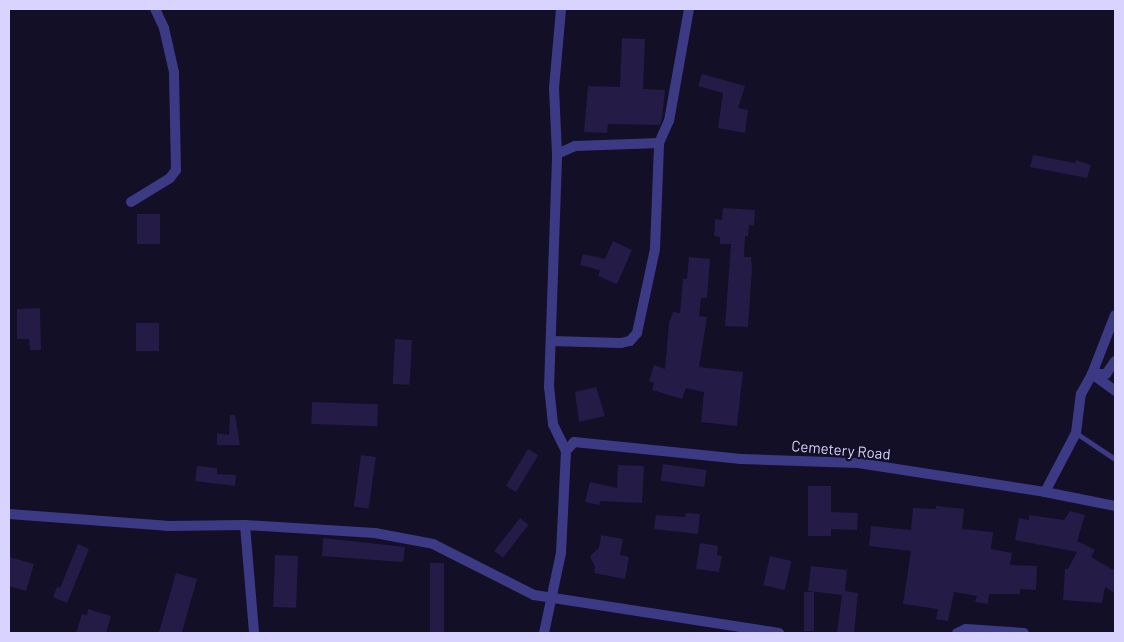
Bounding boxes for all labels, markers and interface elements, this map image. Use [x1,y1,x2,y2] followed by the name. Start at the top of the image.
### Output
[791,437,891,463] street label: Cemetery Road

